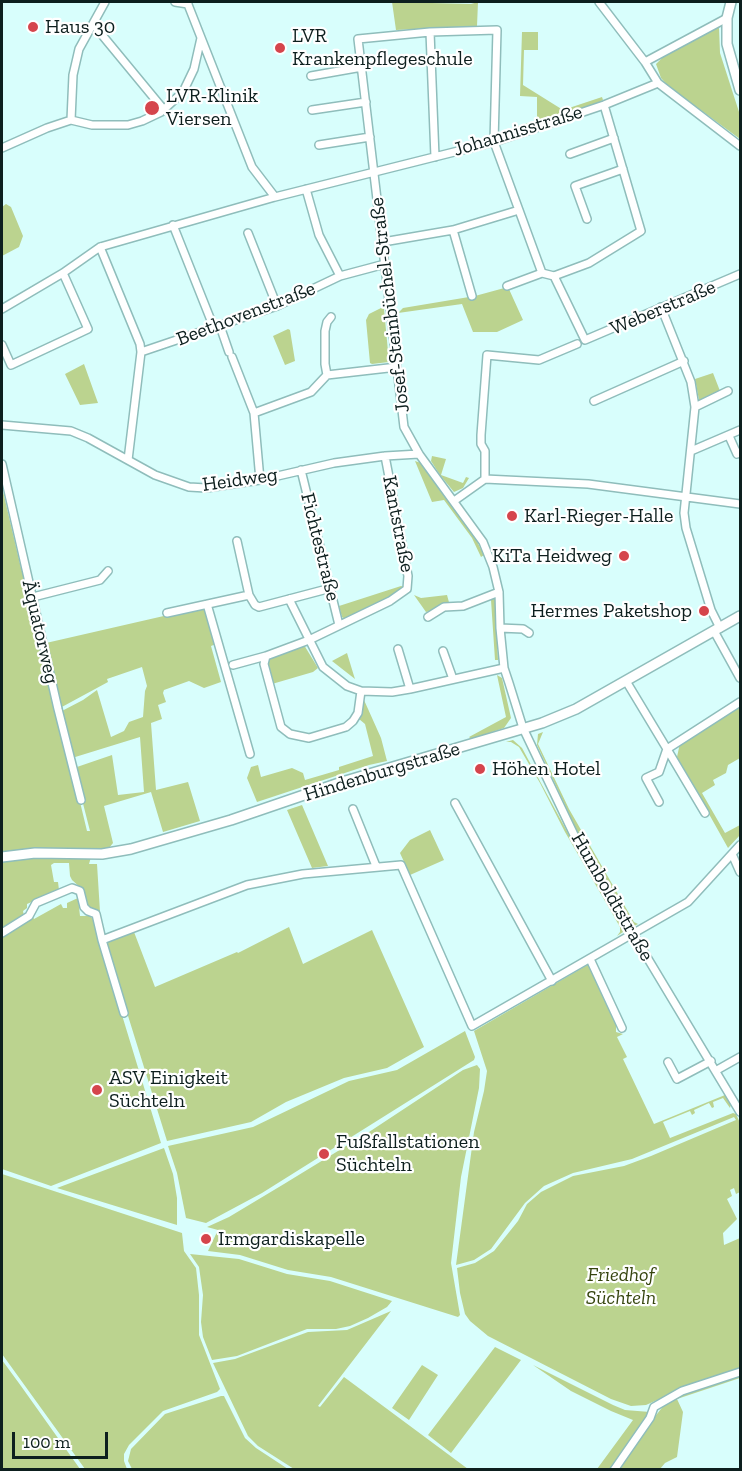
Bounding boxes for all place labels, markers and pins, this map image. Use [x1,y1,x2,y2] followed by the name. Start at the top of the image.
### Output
[45,15,115,39] place label: Haus 30
[26,20,40,34] marker: Haus 30
[292,24,473,71] place label: LVR Krankenpflegeschule
[273,41,287,55] marker: LVR Krankenpflegeschule
[166,84,258,131] place label: LVR-Klinik Viersen
[143,99,161,117] marker: LVR-Klinik Viersen
[524,504,673,528] place label: Karl-Rieger-Halle
[505,509,519,523] marker: Karl-Rieger-Halle
[492,544,612,568] place label: KiTa Heidweg
[617,549,631,563] marker: KiTa Heidweg
[530,599,692,623] place label: Hermes Paketshop
[697,604,711,618] marker: Hermes Paketshop
[492,757,601,781] place label: Höhen Hotel
[473,762,487,776] marker: Höhen Hotel
[109,1066,228,1113] place label: ASV Einigkeit Süchteln
[90,1083,104,1097] marker: ASV Einigkeit Süchteln
[336,1130,480,1177] place label: Fußfallstationen Süchteln
[317,1147,331,1161] marker: Fußfallstationen Süchteln
[218,1227,365,1251] place label: Irmgardiskapelle
[199,1232,213,1246] marker: Irmgardiskapelle

